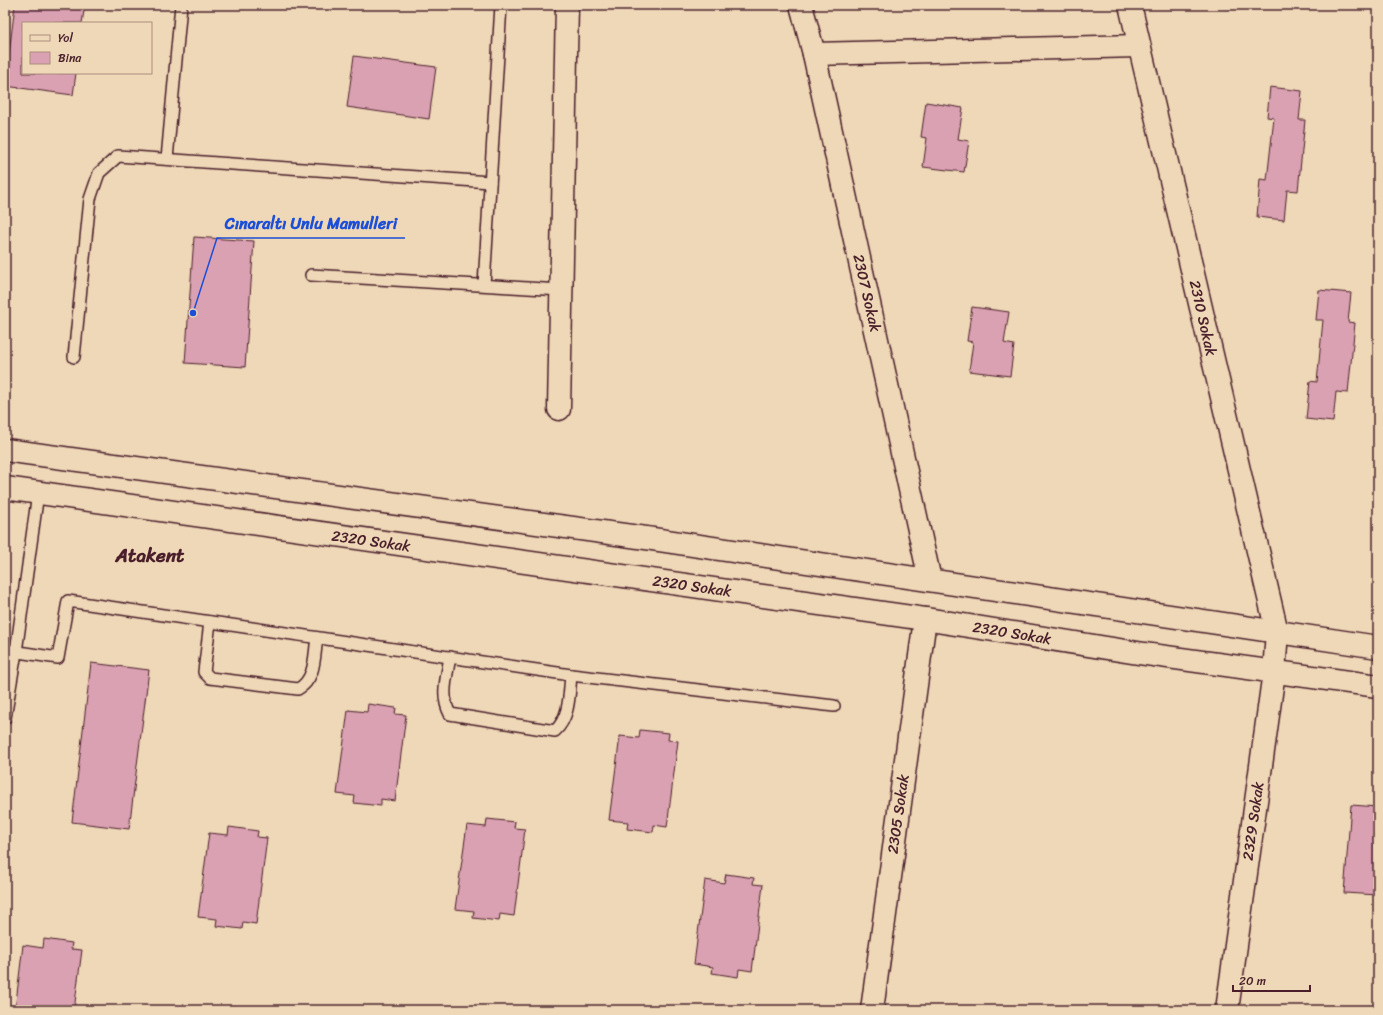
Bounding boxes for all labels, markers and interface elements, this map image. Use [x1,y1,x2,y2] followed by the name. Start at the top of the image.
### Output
[22,22,152,74] legend
[58,27,73,49] text: Yol
[58,47,82,69] text: Bina
[224,209,399,238] text: Cınaraltı Unlu Mamulleri
[217,210,405,238] callout: Cınaraltı Unlu Mamulleri
[845,251,889,335] street label: 2307 Sokak
[1182,277,1224,359] street label: 2310 Sokak
[330,523,412,559] street label: 2320 Sokak
[115,539,185,572] district label: Atakent
[651,568,733,604] street label: 2320 Sokak
[971,614,1053,652] street label: 2320 Sokak
[880,773,916,855] street label: 2305 Sokak
[1235,780,1271,862] street label: 2329 Sokak
[1233,967,1310,993] scale bar
[1239,970,1266,992] text: 20 m

